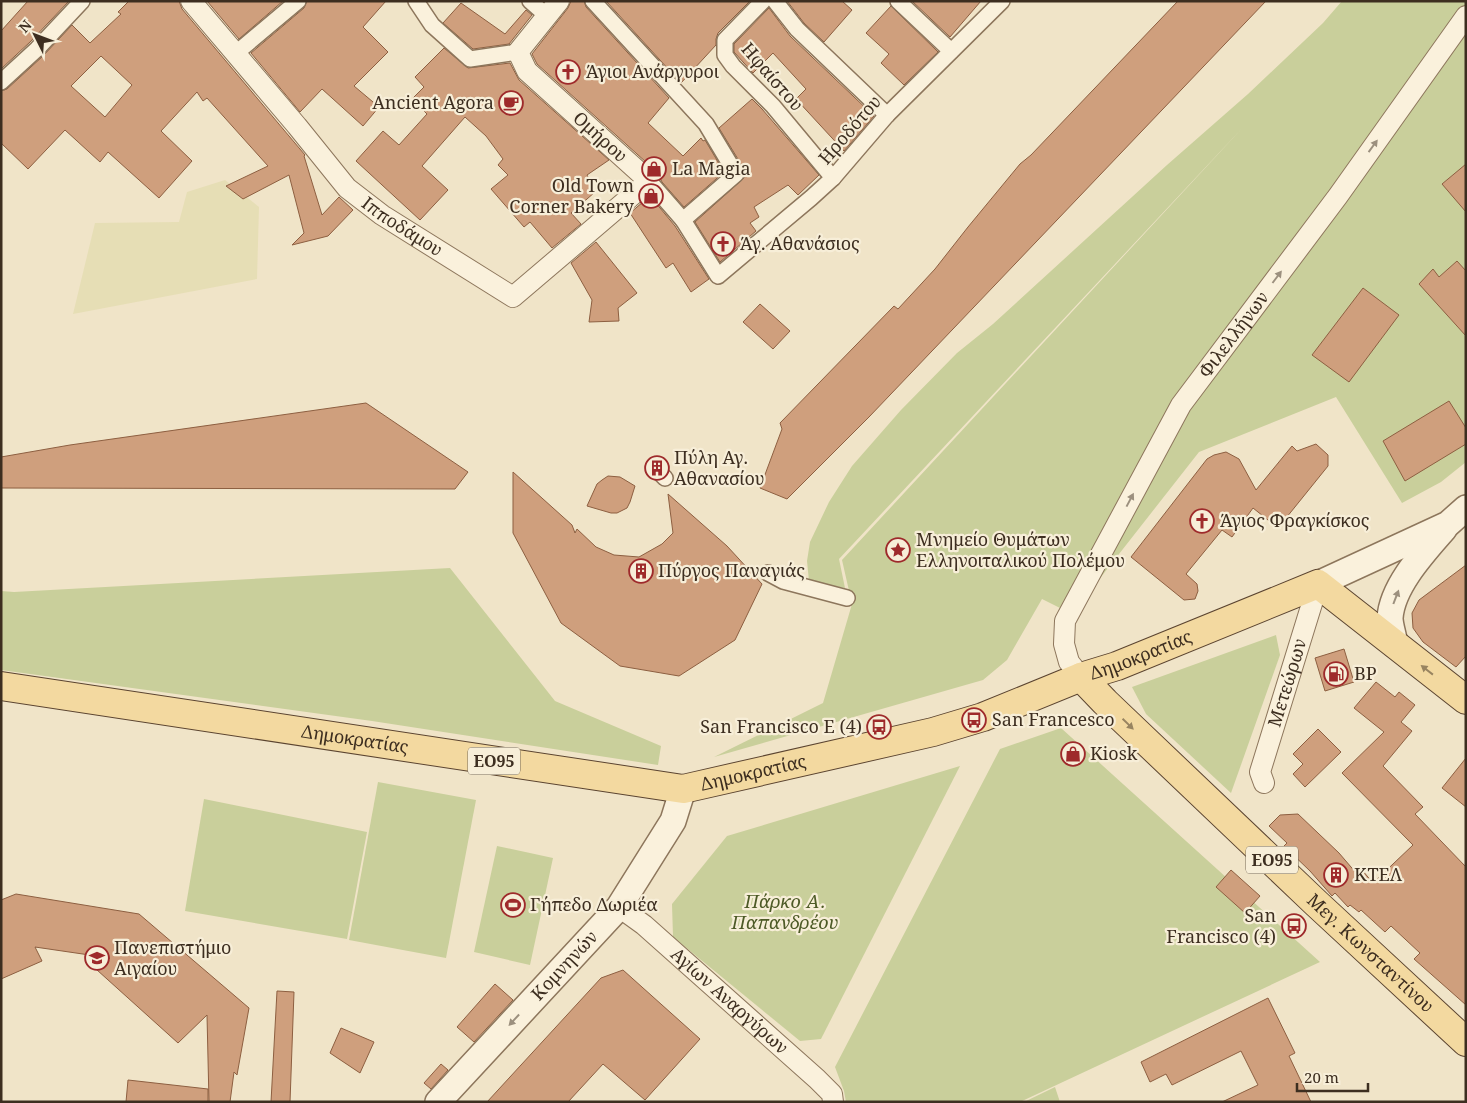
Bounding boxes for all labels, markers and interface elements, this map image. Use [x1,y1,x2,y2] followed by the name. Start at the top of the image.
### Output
[10,10,60,60] north arrow
[14,16,36,36] text: N
[736,37,809,116] street label: Ηφαίστου
[555,59,581,85] church icon: Άγιοι Ανάργυροι
[586,59,719,83] place label: Άγιοι Ανάργυροι
[372,90,494,114] place label: Ancient Agora
[498,90,524,116] cafe icon: Ancient Agora
[813,90,886,169] street label: Ηροδότου
[568,106,633,167] street label: Ομήρου
[1368,139,1378,153] one-way arrow
[641,156,667,182] shop icon: La Magia
[672,156,751,180] place label: La Magia
[509,173,635,218] place label: Old Town Corner Bakery
[638,183,664,209] shop icon: Old Town Corner Bakery
[357,191,448,261] street label: Ιπποδάμου
[710,231,736,257] church icon: Άγ. Αθανάσιος
[740,231,860,255] place label: Άγ. Αθανάσιος
[1271,271,1282,284] one-way arrow
[1193,286,1273,382] street label: Φιλελλήνων
[674,445,765,490] place label: Πύλη Αγ. Αθανασίου
[644,455,670,481] building icon: Πύλη Αγ. Αθανασίου
[1126,493,1134,507] one-way arrow
[1189,508,1215,534] church icon: Άγιος Φραγκίσκος
[1220,508,1370,532] place label: Άγιος Φραγκίσκος
[916,527,1125,572] place label: Μνημείο Θυμάτων Ελληνοιταλικού Πολέμου
[885,537,911,563] place icon: Μνημείο Θυμάτων Ελληνοιταλικού Πολέμου
[628,558,654,584] building icon: Πύργος Παναγιάς
[658,558,805,582] place label: Πύργος Παναγιάς
[1392,589,1400,604] one-way arrow
[1087,624,1196,685] street label: Δημοκρατίας
[1262,635,1311,730] street label: Μετεώρων
[1323,661,1349,687] fuel station icon: BP
[1354,661,1377,685] place label: BP
[1421,664,1434,675] one-way arrow
[961,707,987,733] bus stop icon: San Francesco
[992,707,1115,731] place label: San Francesco
[700,714,862,738] place label: San Francisco E (4)
[866,714,892,740] bus stop icon: San Francisco E (4)
[1122,718,1134,730] one-way arrow
[300,719,410,758] street label: Δημοκρατίας
[1060,741,1086,767] shop icon: Kiosk
[1090,741,1138,765] place label: Kiosk
[468,748,520,774] road number: ΕΟ95
[698,748,809,796] street label: Δημοκρατίας
[1246,846,1298,874] road number: ΕΟ95
[1323,862,1349,888] building icon: ΚΤΕΛ
[1354,862,1403,886] place label: ΚΤΕΛ
[1302,888,1440,1017] street label: Μεγ. Κωνσταντίνου
[731,889,838,934] park label: Πάρκο Α. Παπανδρέου
[500,892,526,918] sports icon: Γήπεδο Δωριέα
[530,892,658,916] place label: Γήπεδο Δωριέα
[1166,903,1276,948] place label: San Francisco (4)
[1281,913,1307,939] bus stop icon: San Francisco (4)
[525,925,602,1005] street label: Κομνηνών
[114,935,231,980] place label: Πανεπιστήμιο Αιγαίου
[666,942,794,1059] street label: Αγίων Αναργύρων
[84,945,110,971] school or university icon: Πανεπιστήμιο Αιγαίου
[508,1013,520,1025] one-way arrow
[1297,1060,1368,1092] scale bar
[1304,1067,1339,1087] text: 20 m

